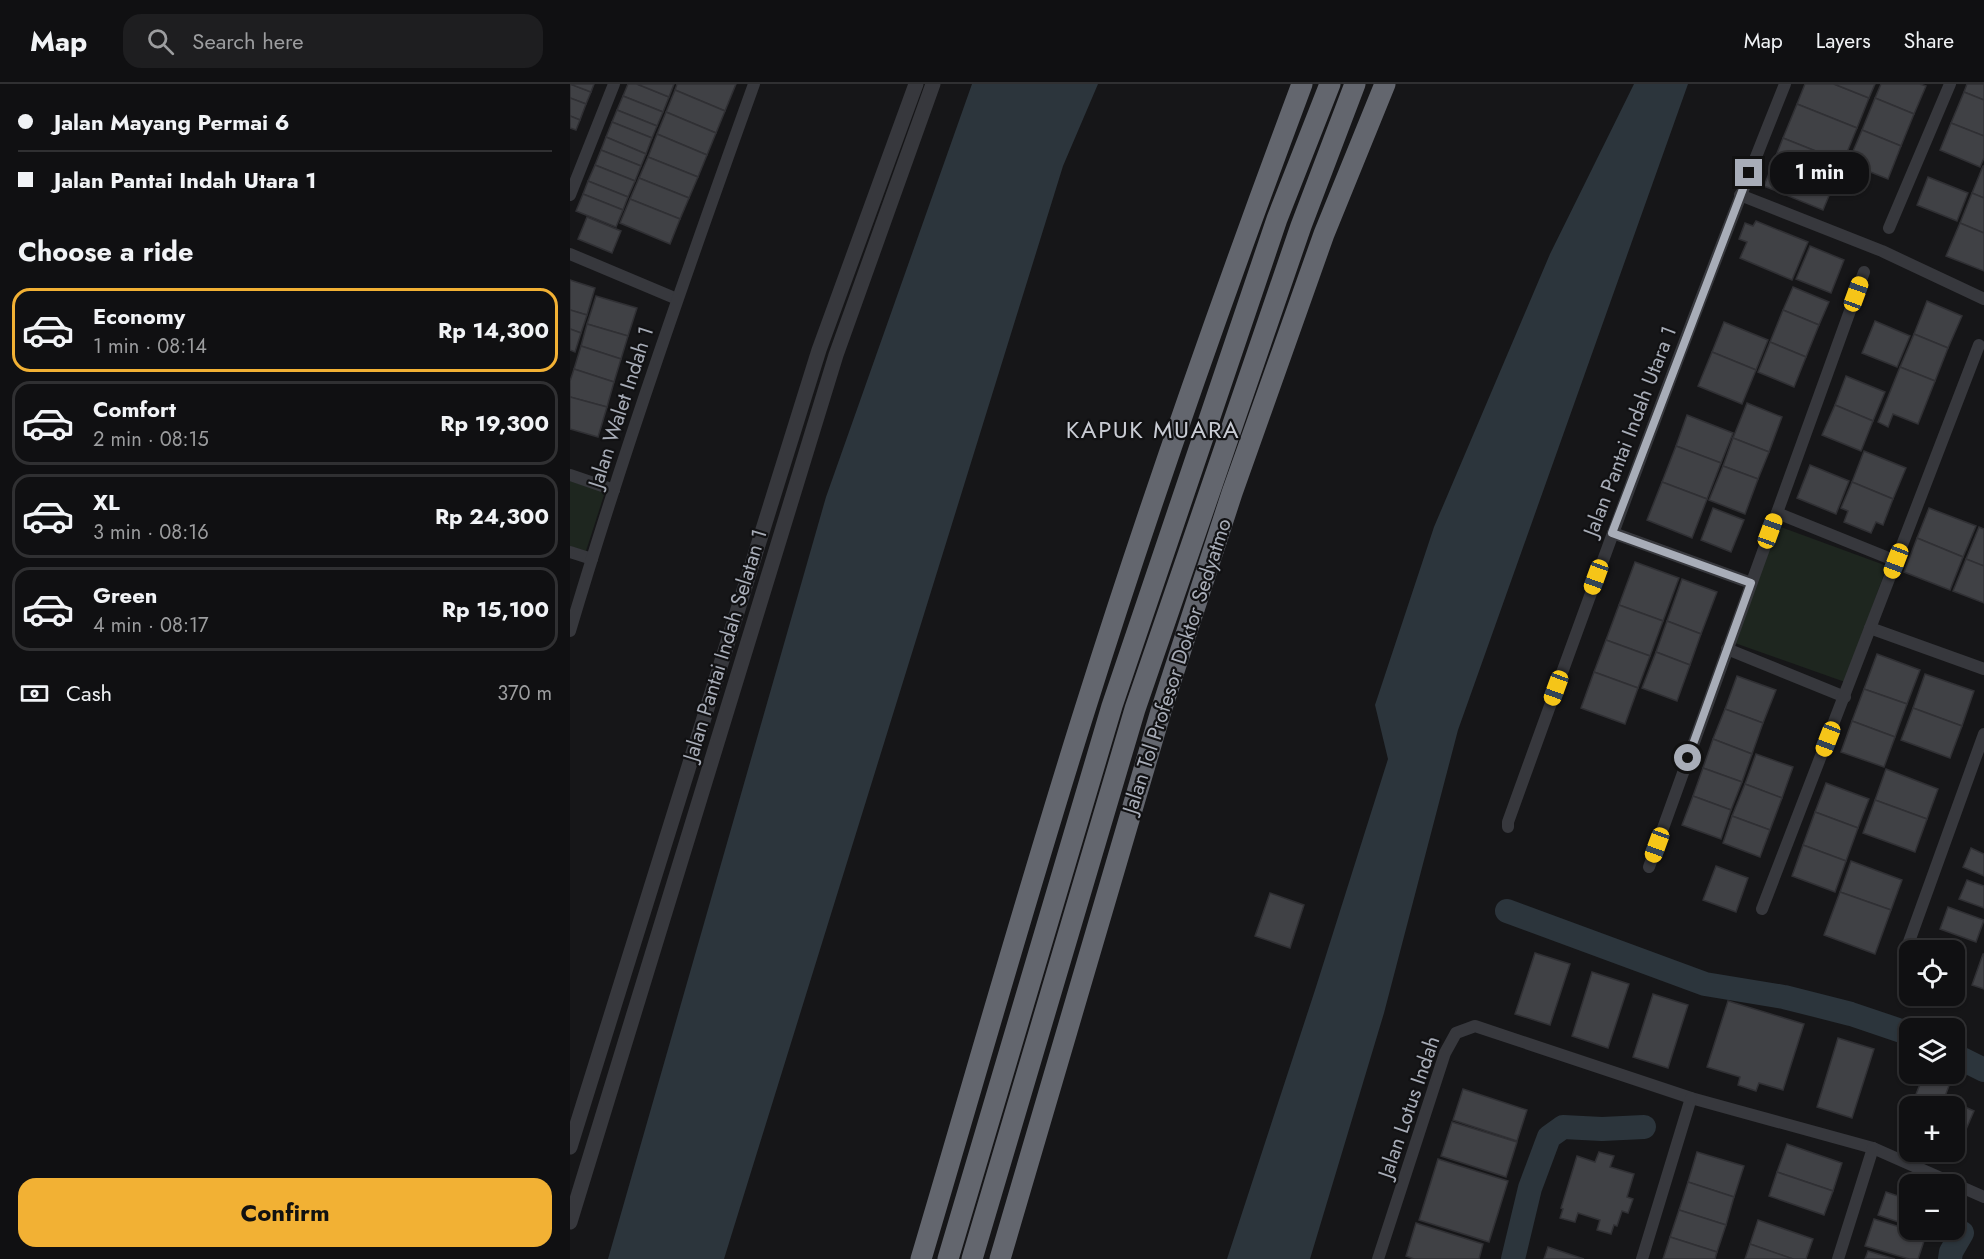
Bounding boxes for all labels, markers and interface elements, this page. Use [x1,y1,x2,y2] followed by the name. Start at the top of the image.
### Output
[123,14,543,68] search box
[30,21,87,62] text: Map
[144,25,177,58] icon: search
[192,25,304,57] text: Search here
[1744,26,1783,56] text: Map
[1816,26,1871,56] text: Layers
[1904,26,1954,56] text: Share
[54,106,290,138] text: Jalan Mayang Permai 6
[1770,152,1869,194] callout: 1 min
[1795,158,1844,187] text: 1 min
[1735,159,1762,186] route end
[54,164,316,196] text: Jalan Pantai Indah Utara 1
[18,232,193,271] text: Choose a ride
[1841,274,1871,314] car
[93,300,185,332] text: Economy
[21,303,75,357] icon: car
[438,314,549,346] text: Rp 14,300
[1575,321,1684,543] street label: Jalan Pantai Indah Utara 1
[580,322,661,494] street label: Jalan Walet Indah 1
[93,332,207,361] text: 1 min · 08:14
[93,393,176,425] text: Comfort
[21,396,75,450] icon: car
[440,407,549,439] text: Rp 19,300
[1066,412,1240,447] district label: KAPUK MUARA
[93,425,209,454] text: 2 min · 08:15
[93,486,120,518] text: XL
[21,489,75,543] icon: car
[435,500,549,532] text: Rp 24,300
[1755,511,1785,551] car
[1114,514,1239,820] street label: Jalan Tol Profesor Doktor Sedyatmo
[93,518,209,547] text: 3 min · 08:16
[675,525,775,768] street label: Jalan Pantai Indah Selatan 1
[1881,541,1911,581] car
[1581,557,1611,597] car
[93,579,157,611] text: Green
[21,582,75,636] icon: car
[442,593,549,625] text: Rp 15,100
[93,611,208,640] text: 4 min · 08:17
[1541,668,1571,708] car
[18,677,51,710] icon: cash
[66,677,112,709] text: Cash
[497,679,552,708] text: 370 m
[1813,719,1843,759] car
[1674,744,1701,771] route start
[1642,825,1672,865] car
[1899,940,1965,1240] map controls
[1899,940,1965,1006] button: locate
[1899,1018,1965,1084] button: layers
[1370,1032,1447,1185] street label: Jalan Lotus Indah
[1899,1096,1965,1162] button: +
[1899,1174,1965,1240] button: −
[18,1178,552,1247] button: Confirm

